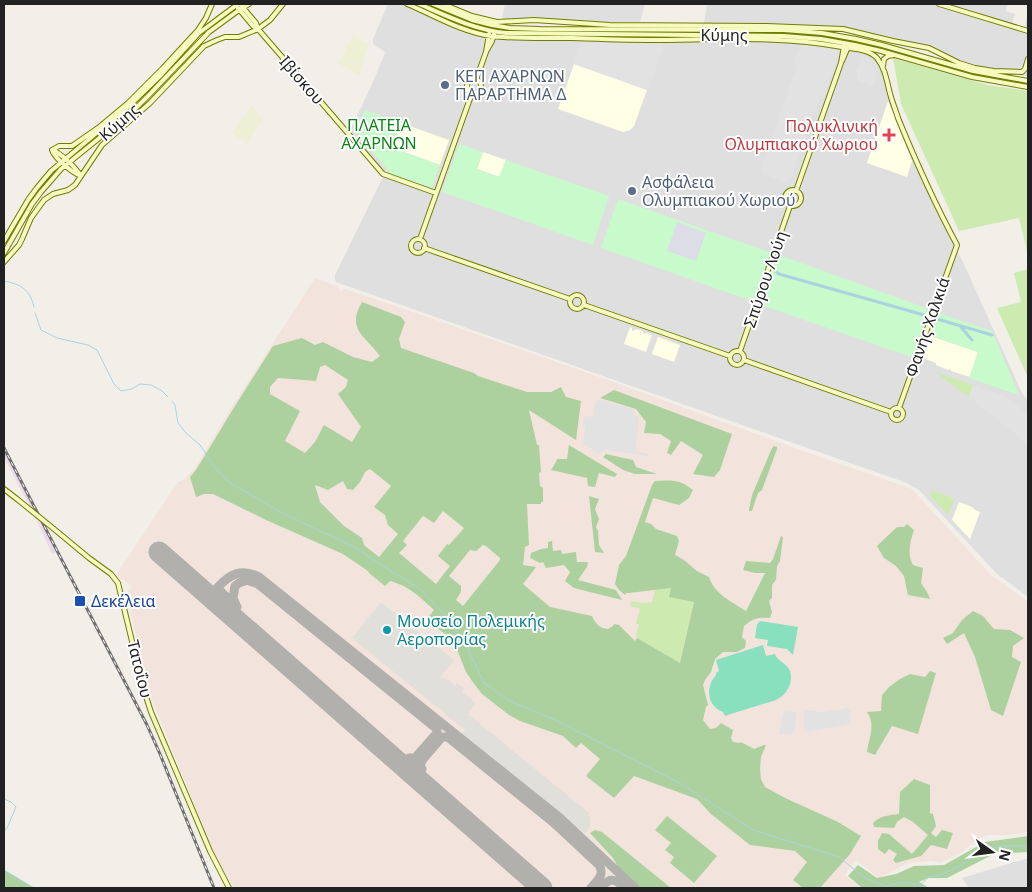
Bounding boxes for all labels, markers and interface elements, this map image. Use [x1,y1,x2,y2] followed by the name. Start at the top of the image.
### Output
[700,24,748,46] street label: Κύμης
[275,51,329,109] street label: Ιβίσκου
[455,65,567,105] place label: ΚΕΠ ΑΧΑΡΝΩΝ ΠΑΡΑΡΤΗΜΑ Δ
[439,79,451,91] marker: ΚΕΠ ΑΧΑΡΝΩΝ ΠΑΡΑΡΤΗΜΑ Δ
[94,98,144,146] street label: Κύμης
[341,114,417,154] park label: ΠΛΑΤΕΙΑ ΑΧΑΡΝΩΝ
[724,115,878,155] place label: Πολυκλινική Ολυμπιακού Χωριου
[882,128,896,142] marker: Πολυκλινική Ολυμπιακού Χωριου
[642,171,796,211] place label: Ασφάλεια Ολυμπιακού Χωριού
[626,185,638,197] marker: Ασφάλεια Ολυμπιακού Χωριού
[738,228,792,330] street label: Σπύρου Λούη
[900,274,954,380] street label: Φανής Χαλκιά
[91,590,156,612] place label: Δεκέλεια
[73,594,87,608] marker: Δεκέλεια
[397,610,545,650] place label: Μουσείο Πολεμικής Αεροπορίας
[381,624,393,636] marker: Μουσείο Πολεμικής Αεροπορίας
[122,638,158,700] street label: Τατοΐου
[967,827,1017,877] north arrow
[995,847,1016,863] text: N

